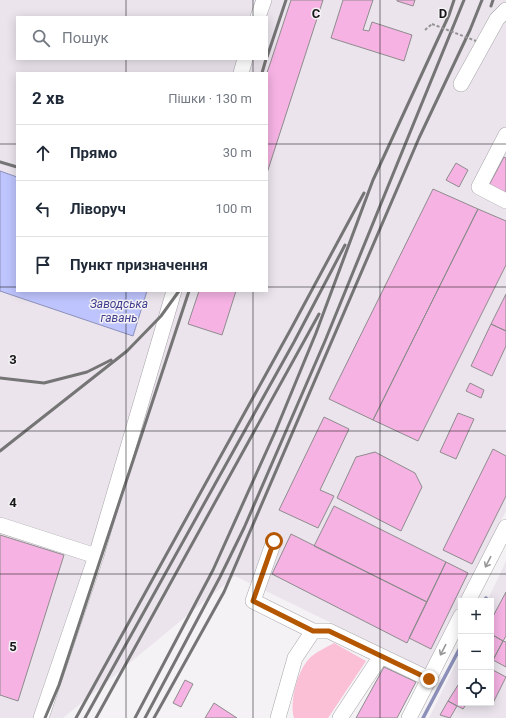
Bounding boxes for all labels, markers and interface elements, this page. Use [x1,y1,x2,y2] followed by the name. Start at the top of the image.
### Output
[312,6,321,21] text: C
[439,6,447,21] text: D
[16,16,268,60] search box
[30,27,52,49] icon: search
[62,29,109,47] text: Пошук
[32,88,64,108] text: 2 хв
[168,91,252,106] text: Пішки · 130 m
[32,142,54,164] icon: ahead
[70,144,117,162] text: Прямо
[223,145,252,160] text: 30 m
[32,198,54,220] icon: left
[70,200,126,218] text: Ліворуч
[215,201,252,216] text: 100 m
[32,254,54,276] icon: arrive
[70,256,208,274] text: Пункт призначення
[90,297,148,325] water label: Заводська гавань
[9,352,17,367] text: 3
[9,495,17,510] text: 4
[265,532,283,550] route start
[484,556,492,568] one-way arrow
[458,598,494,706] map controls
[458,598,494,634] button: +
[458,634,494,670] button: −
[9,639,17,654] text: 5
[439,644,447,656] one-way arrow
[420,670,438,688] route end
[458,670,494,706] button: locate

